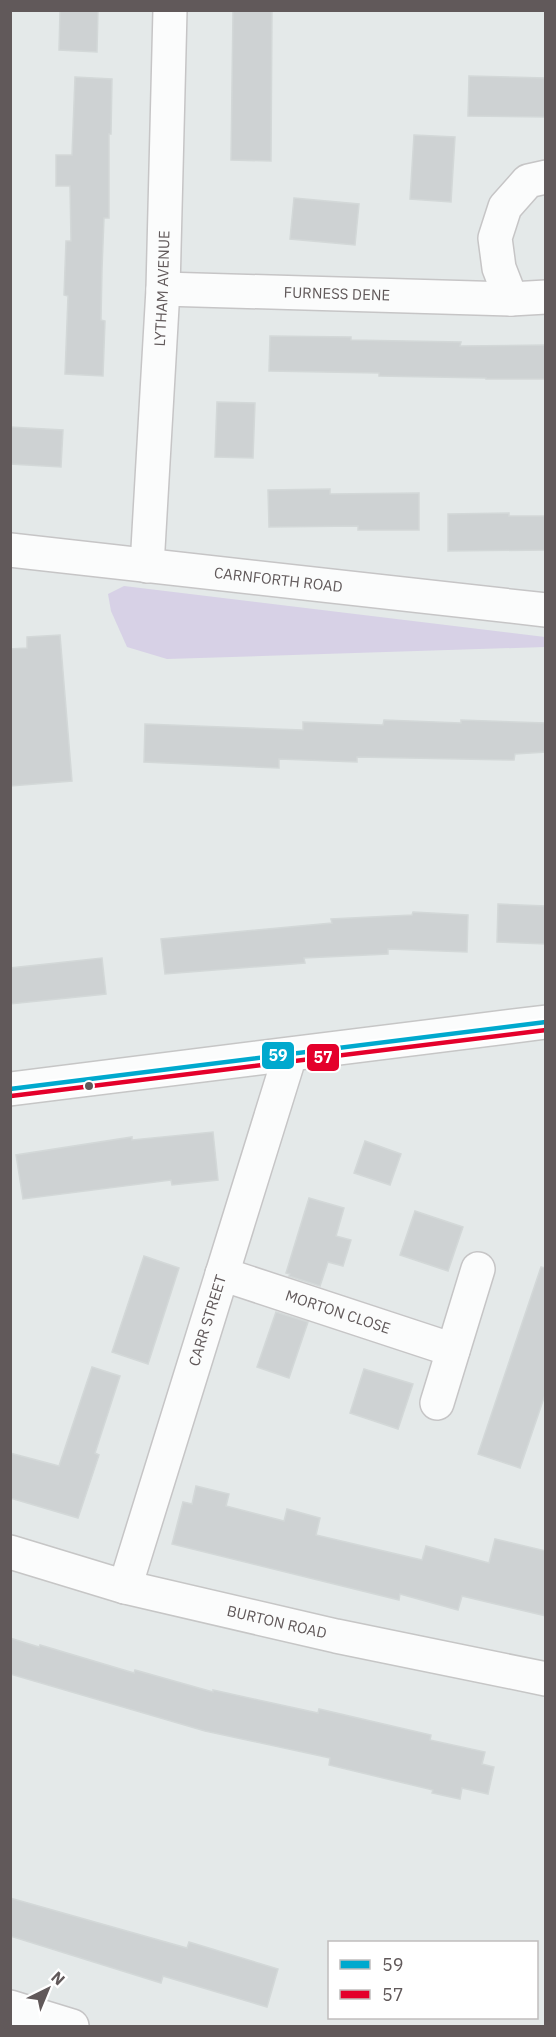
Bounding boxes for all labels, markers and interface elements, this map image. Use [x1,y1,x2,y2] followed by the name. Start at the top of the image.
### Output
[150,230,173,347] street label: LYTHAM AVENUE
[283,282,390,305] street label: FURNESS DENE
[213,563,344,596] street label: CARNFORTH ROAD
[261,1041,295,1070] line badge: 59
[306,1043,340,1072] line badge: 57
[268,1045,288,1065] text: 59
[313,1047,333,1067] text: 57
[83,1080,95,1092] unlabelled marker
[184,1272,230,1368] street label: CARR STREET
[283,1285,393,1338] street label: MORTON CLOSE
[225,1601,329,1643] street label: BURTON ROAD
[328,1941,538,2019] legend
[382,1953,404,1976] text: 59
[18,1959,78,2019] north arrow
[47,1967,69,1989] text: N
[382,1983,404,2006] text: 57

